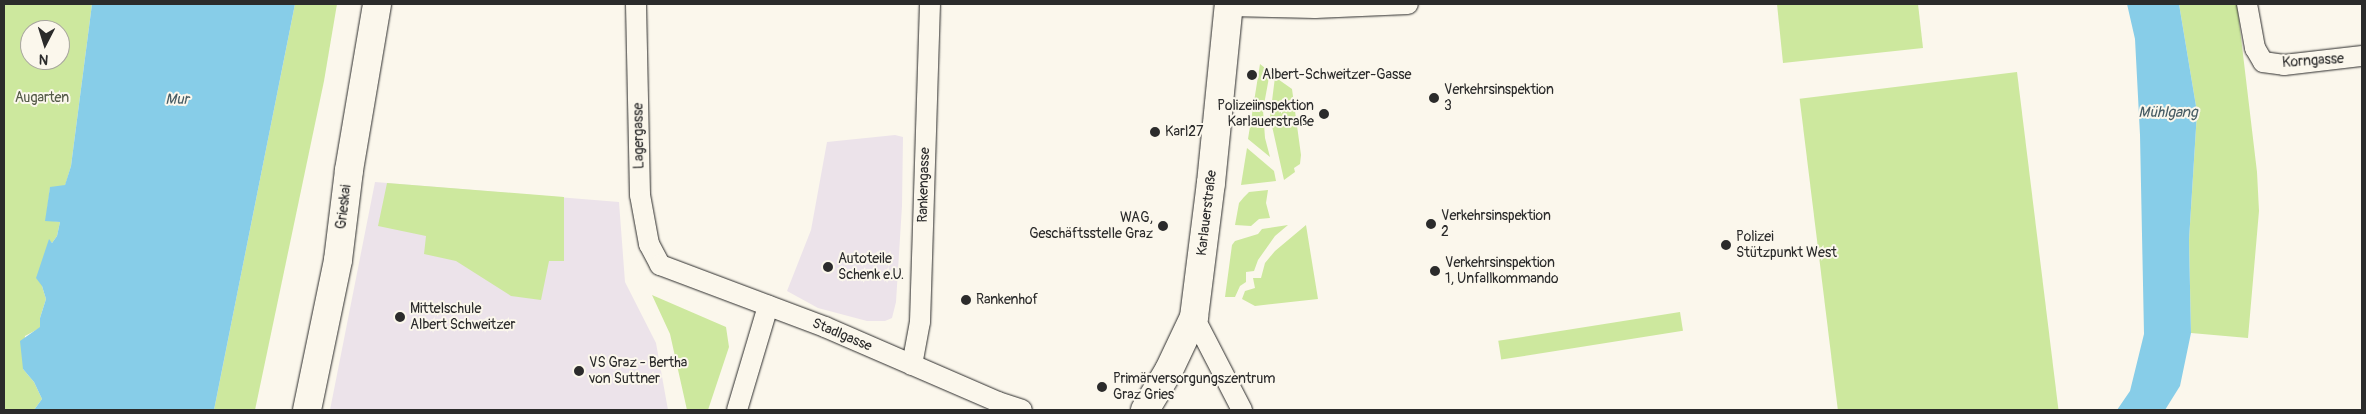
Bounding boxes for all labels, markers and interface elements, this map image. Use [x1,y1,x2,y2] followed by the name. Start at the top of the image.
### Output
[20,20,70,70] north arrow
[2282,50,2344,72] street label: Korngasse
[38,51,49,68] text: N
[1262,67,1411,83] place label: Albert-Schweitzer-Gasse
[1246,69,1258,81] marker: Albert-Schweitzer-Gasse
[1444,82,1554,114] place label: Verkehrsinspektion 3
[15,90,69,106] park label: Augarten
[165,91,189,109] water label: Mur
[1428,92,1440,104] marker: Verkehrsinspektion 3
[1217,98,1314,130] place label: Polizeiinspektion Karlauerstraße
[630,103,648,169] street label: Lagergasse
[2138,104,2198,122] water label: Mühlgang
[1318,108,1330,120] marker: Polizeiinspektion Karlauerstraße
[1165,124,1204,140] place label: Karl27
[1149,126,1161,138] marker: Karl27
[914,147,934,223] street label: Rankengasse
[1193,169,1221,257] street label: Karlauerstraße
[333,184,355,230] street label: Grieskai
[1441,208,1551,240] place label: Verkehrsinspektion 2
[1029,210,1153,242] place label: WAG, Geschäftsstelle Graz
[1425,218,1437,230] marker: Verkehrsinspektion 2
[1157,220,1169,232] marker: WAG, Geschäftsstelle Graz
[1736,229,1837,262] place label: Polizei Stützpunkt West
[1720,239,1732,251] marker: Polizei Stützpunkt West
[838,251,904,284] place label: Autoteile Schenk e.U.
[1445,255,1558,288] place label: Verkehrsinspektion 1, Unfallkommando
[822,261,834,273] marker: Autoteile Schenk e.U.
[1429,265,1441,277] marker: Verkehrsinspektion 1, Unfallkommando
[976,292,1038,308] place label: Rankenhof
[960,294,972,306] marker: Rankenhof
[410,301,515,334] place label: Mittelschule Albert Schweitzer
[394,311,406,323] marker: Mittelschule Albert Schweitzer
[810,315,874,355] street label: Stadlgasse
[589,355,687,388] place label: VS Graz - Bertha von Suttner
[573,365,585,377] marker: VS Graz - Bertha von Suttner
[1113,371,1275,404] place label: Primärversorgungszentrum Graz Gries
[1095,380,1109,394] marker: Primärversorgungszentrum Graz Gries

